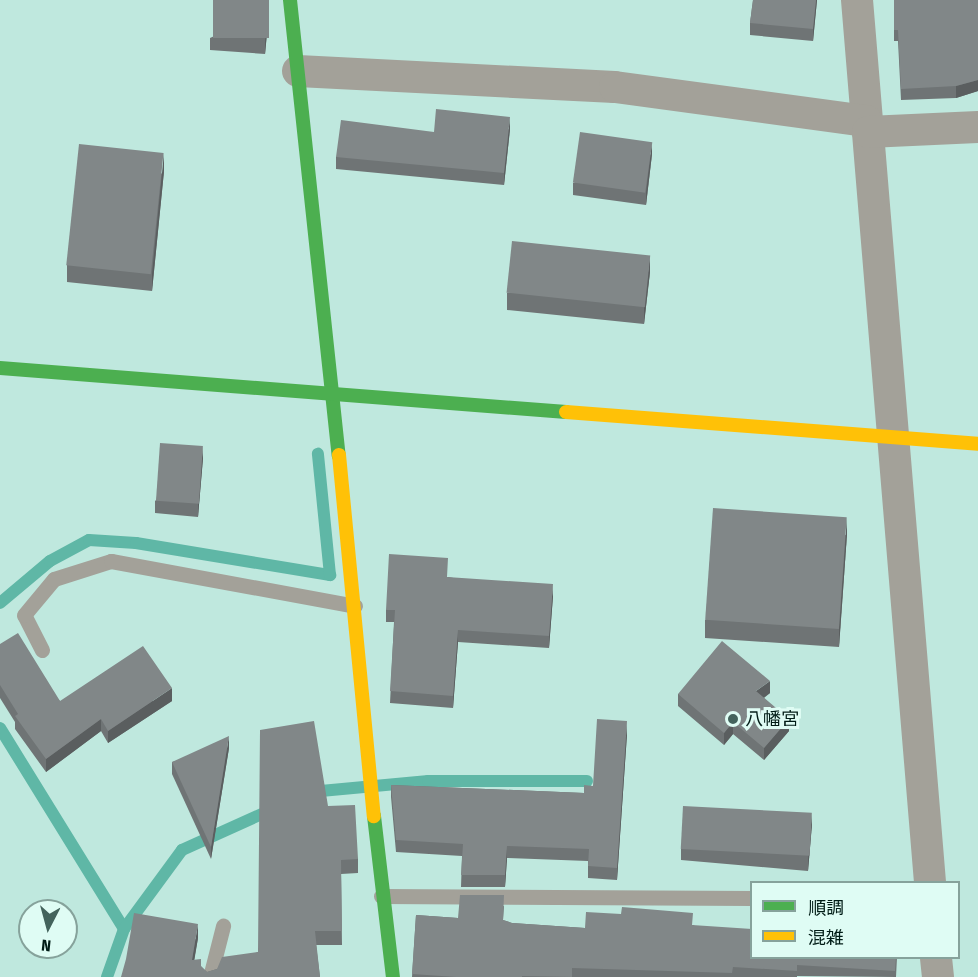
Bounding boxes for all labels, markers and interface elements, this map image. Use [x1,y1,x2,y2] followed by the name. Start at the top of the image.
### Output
[745,708,799,730] place label: 八幡宮
[726,712,740,726] marker: 八幡宮
[750,881,960,959] legend
[808,897,844,919] text: 順調
[18,899,78,959] north arrow
[808,927,844,949] text: 混雑
[41,935,52,955] text: N

